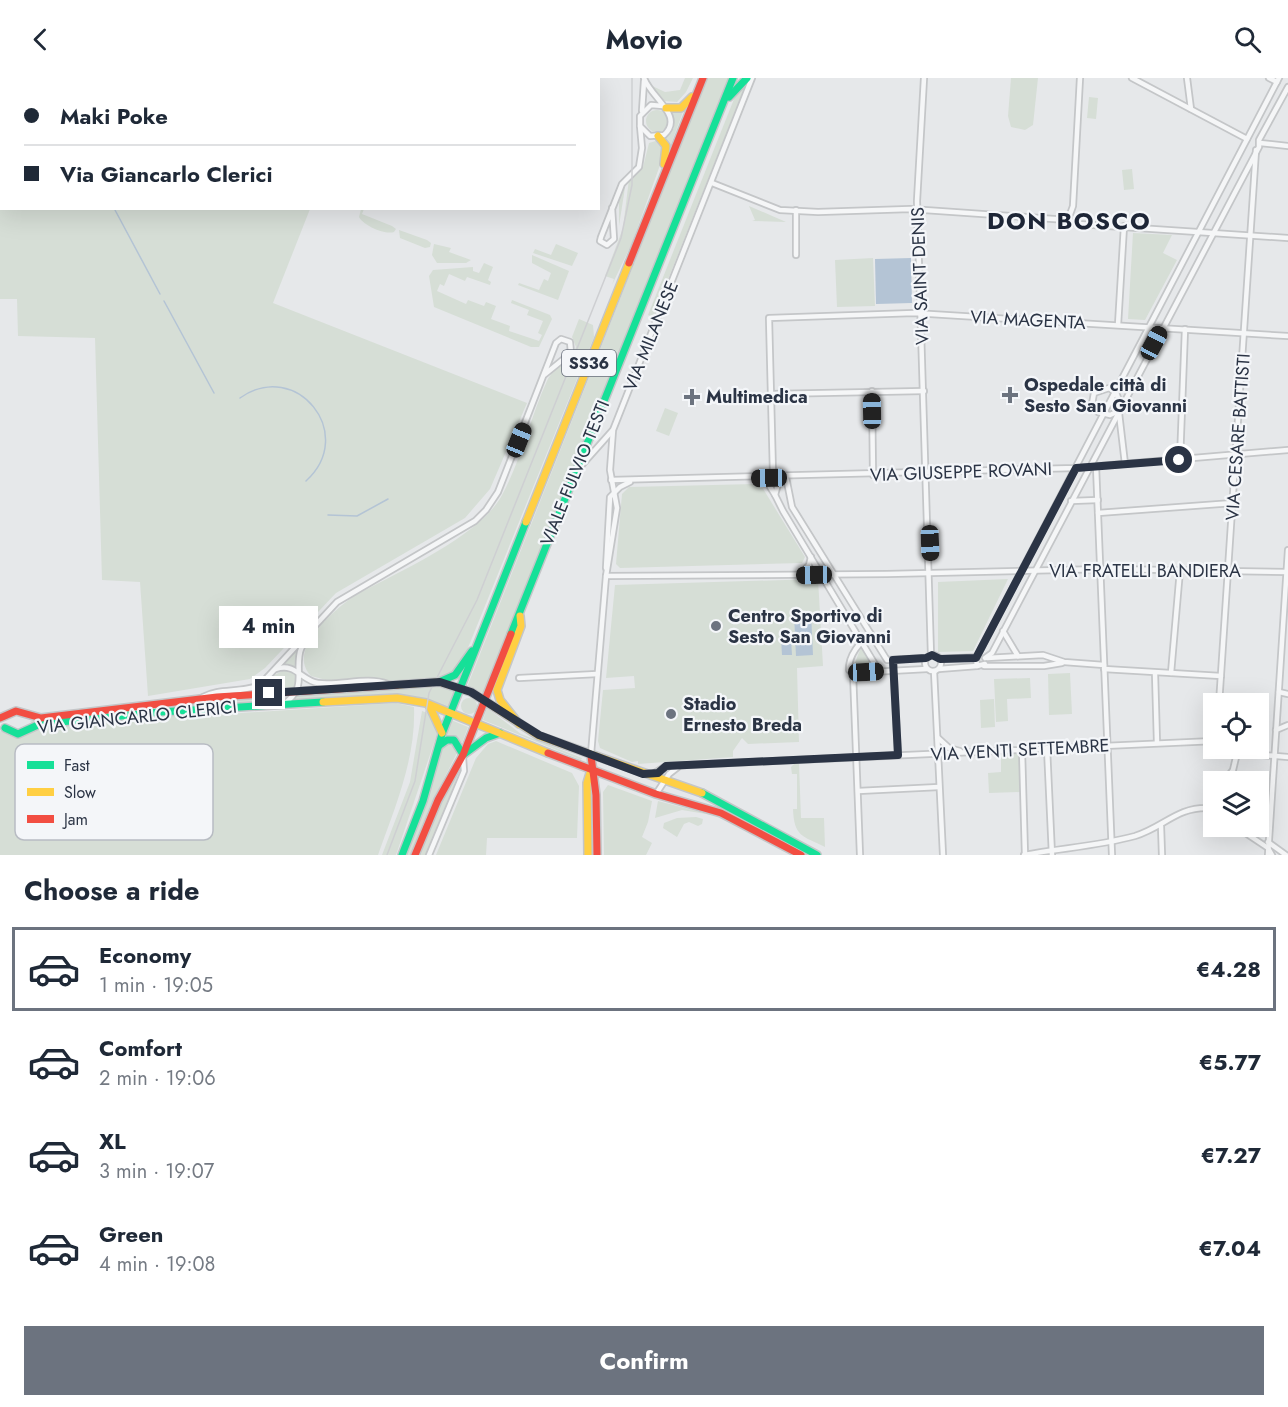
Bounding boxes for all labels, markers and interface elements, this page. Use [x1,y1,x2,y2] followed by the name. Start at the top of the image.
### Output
[605,20,683,59] text: Movio
[24,23,57,56] icon: back
[1231,23,1264,56] icon: search
[60,100,168,132] text: Maki Poke
[60,158,273,190] text: Via Giancarlo Clerici
[987,203,1151,238] district label: DON BOSCO
[905,207,935,345] street label: VIA SAINT DENIS
[617,277,685,395] street label: VIA MILANESE
[970,304,1087,336] street label: VIA MAGENTA
[1138,323,1170,363] car
[562,350,616,376] road number: SS36
[1219,352,1257,522] street label: VIA CESARE BATTISTI
[1024,372,1187,419] place label: Ospedale città di Sesto San Giovanni
[706,384,808,410] place label: Multimedica
[1001,386,1019,404] marker: Ospedale città di Sesto San Giovanni
[683,388,701,406] marker: Multimedica
[863,393,881,429] car
[534,396,616,550] street label: VIALE FULVIO TESTI
[504,420,534,460] car
[1165,446,1192,473] route start
[870,456,1052,488] street label: VIA GIUSEPPE ROVANI
[751,469,787,487] car
[920,525,940,561] car
[1049,558,1241,584] street label: VIA FRATELLI BANDIERA
[796,566,832,584] car
[728,603,891,650] place label: Centro Sportivo di Sesto San Giovanni
[220,606,318,648] callout: 4 min
[242,612,295,641] text: 4 min
[709,619,723,633] marker: Centro Sportivo di Sesto San Giovanni
[848,662,884,682] car
[255,679,282,706] route end
[683,691,802,738] place label: Stadio Ernesto Breda
[1203,693,1269,837] map controls
[1203,693,1269,759] button: locate
[36,694,238,740] street label: VIA GIANCARLO CLERICI
[664,707,678,721] marker: Stadio Ernesto Breda
[930,732,1110,768] street label: VIA VENTI SETTEMBRE
[15,744,213,840] legend
[64,754,90,777] text: Fast
[1203,771,1269,837] button: layers
[64,781,96,804] text: Slow
[62,808,88,831] text: Jam
[24,871,199,910] text: Choose a ride
[99,939,191,971] text: Economy
[27,942,81,996] icon: car
[1196,953,1261,985] text: €4.28
[99,971,213,1000] text: 1 min · 19:05
[99,1032,182,1064] text: Comfort
[27,1035,81,1089] icon: car
[1199,1046,1261,1078] text: €5.77
[99,1064,216,1093] text: 2 min · 19:06
[99,1125,126,1157] text: XL
[27,1128,81,1182] icon: car
[1201,1139,1261,1171] text: €7.27
[99,1157,214,1186] text: 3 min · 19:07
[99,1218,163,1250] text: Green
[27,1221,81,1275] icon: car
[1199,1232,1261,1264] text: €7.04
[99,1250,215,1279] text: 4 min · 19:08
[24,1326,1264,1395] button: Confirm

